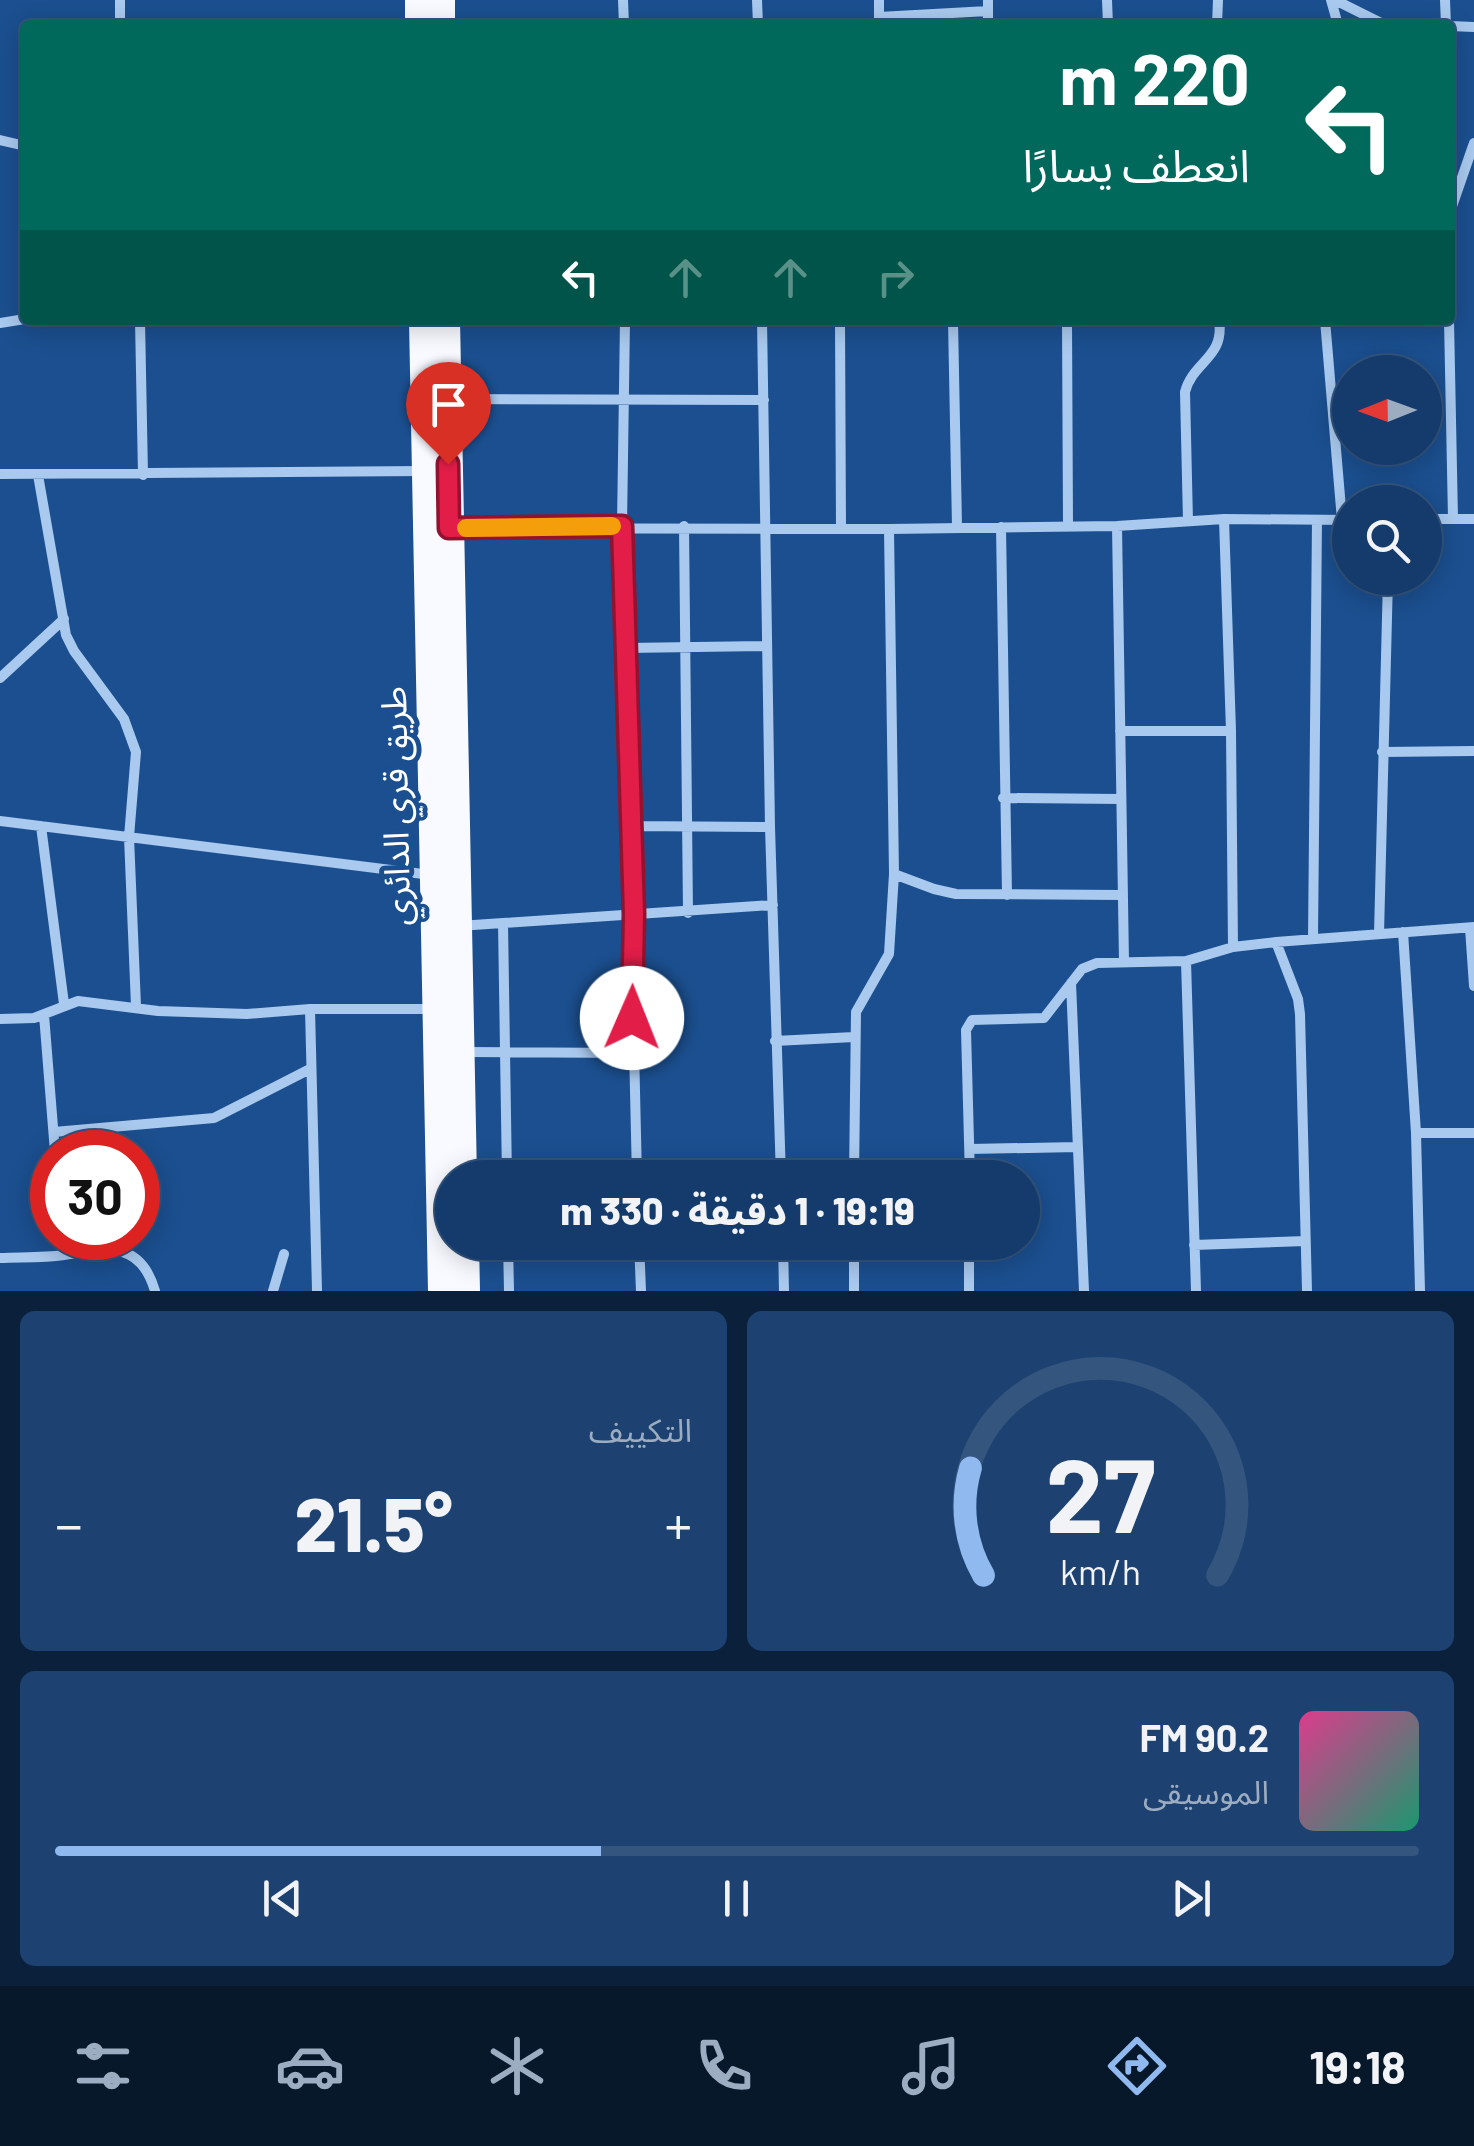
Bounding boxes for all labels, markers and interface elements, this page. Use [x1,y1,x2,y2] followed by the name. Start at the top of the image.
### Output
[1059,35,1250,119] text: 220 m
[1285,60,1415,190] icon: left
[1022,137,1250,191] text: انعطف يسارًا
[553,250,608,305] icon: left
[658,250,713,305] icon: ahead
[763,250,818,305] icon: ahead
[868,250,923,305] icon: right
[1332,355,1442,465] north arrow
[1332,355,1442,595] map controls
[406,362,491,465] pin
[421,377,476,432] icon: arrive
[1332,485,1442,595] button: search
[371,686,425,926] street label: طريق قري الدائري
[580,966,684,1070] position arrow
[30,1130,160,1260] speed limit sign: 30
[561,1187,914,1233] text: 19:19 · 1 دقيقة · 330 m
[589,1410,692,1448] text: التكييف
[1046,1429,1155,1554] text: 27
[294,1477,453,1567] text: 21.5°
[55,1490,83,1556] text: −
[664,1490,692,1556] text: +
[1060,1549,1141,1592] text: km/h
[1140,1714,1269,1760] text: 90.2 FM
[1143,1772,1269,1810] text: الموسيقى
[255,1871,310,1926] icon: previous
[709,1871,764,1926] icon: pause
[1164,1871,1219,1926] icon: next
[68,2031,138,2101] icon: filters
[275,2031,345,2101] icon: car
[482,2031,552,2101] icon: climate
[689,2031,759,2101] icon: phone
[896,2031,966,2101] icon: music
[1102,2031,1172,2101] icon: directions
[1309,2039,1406,2093] text: 19:18

